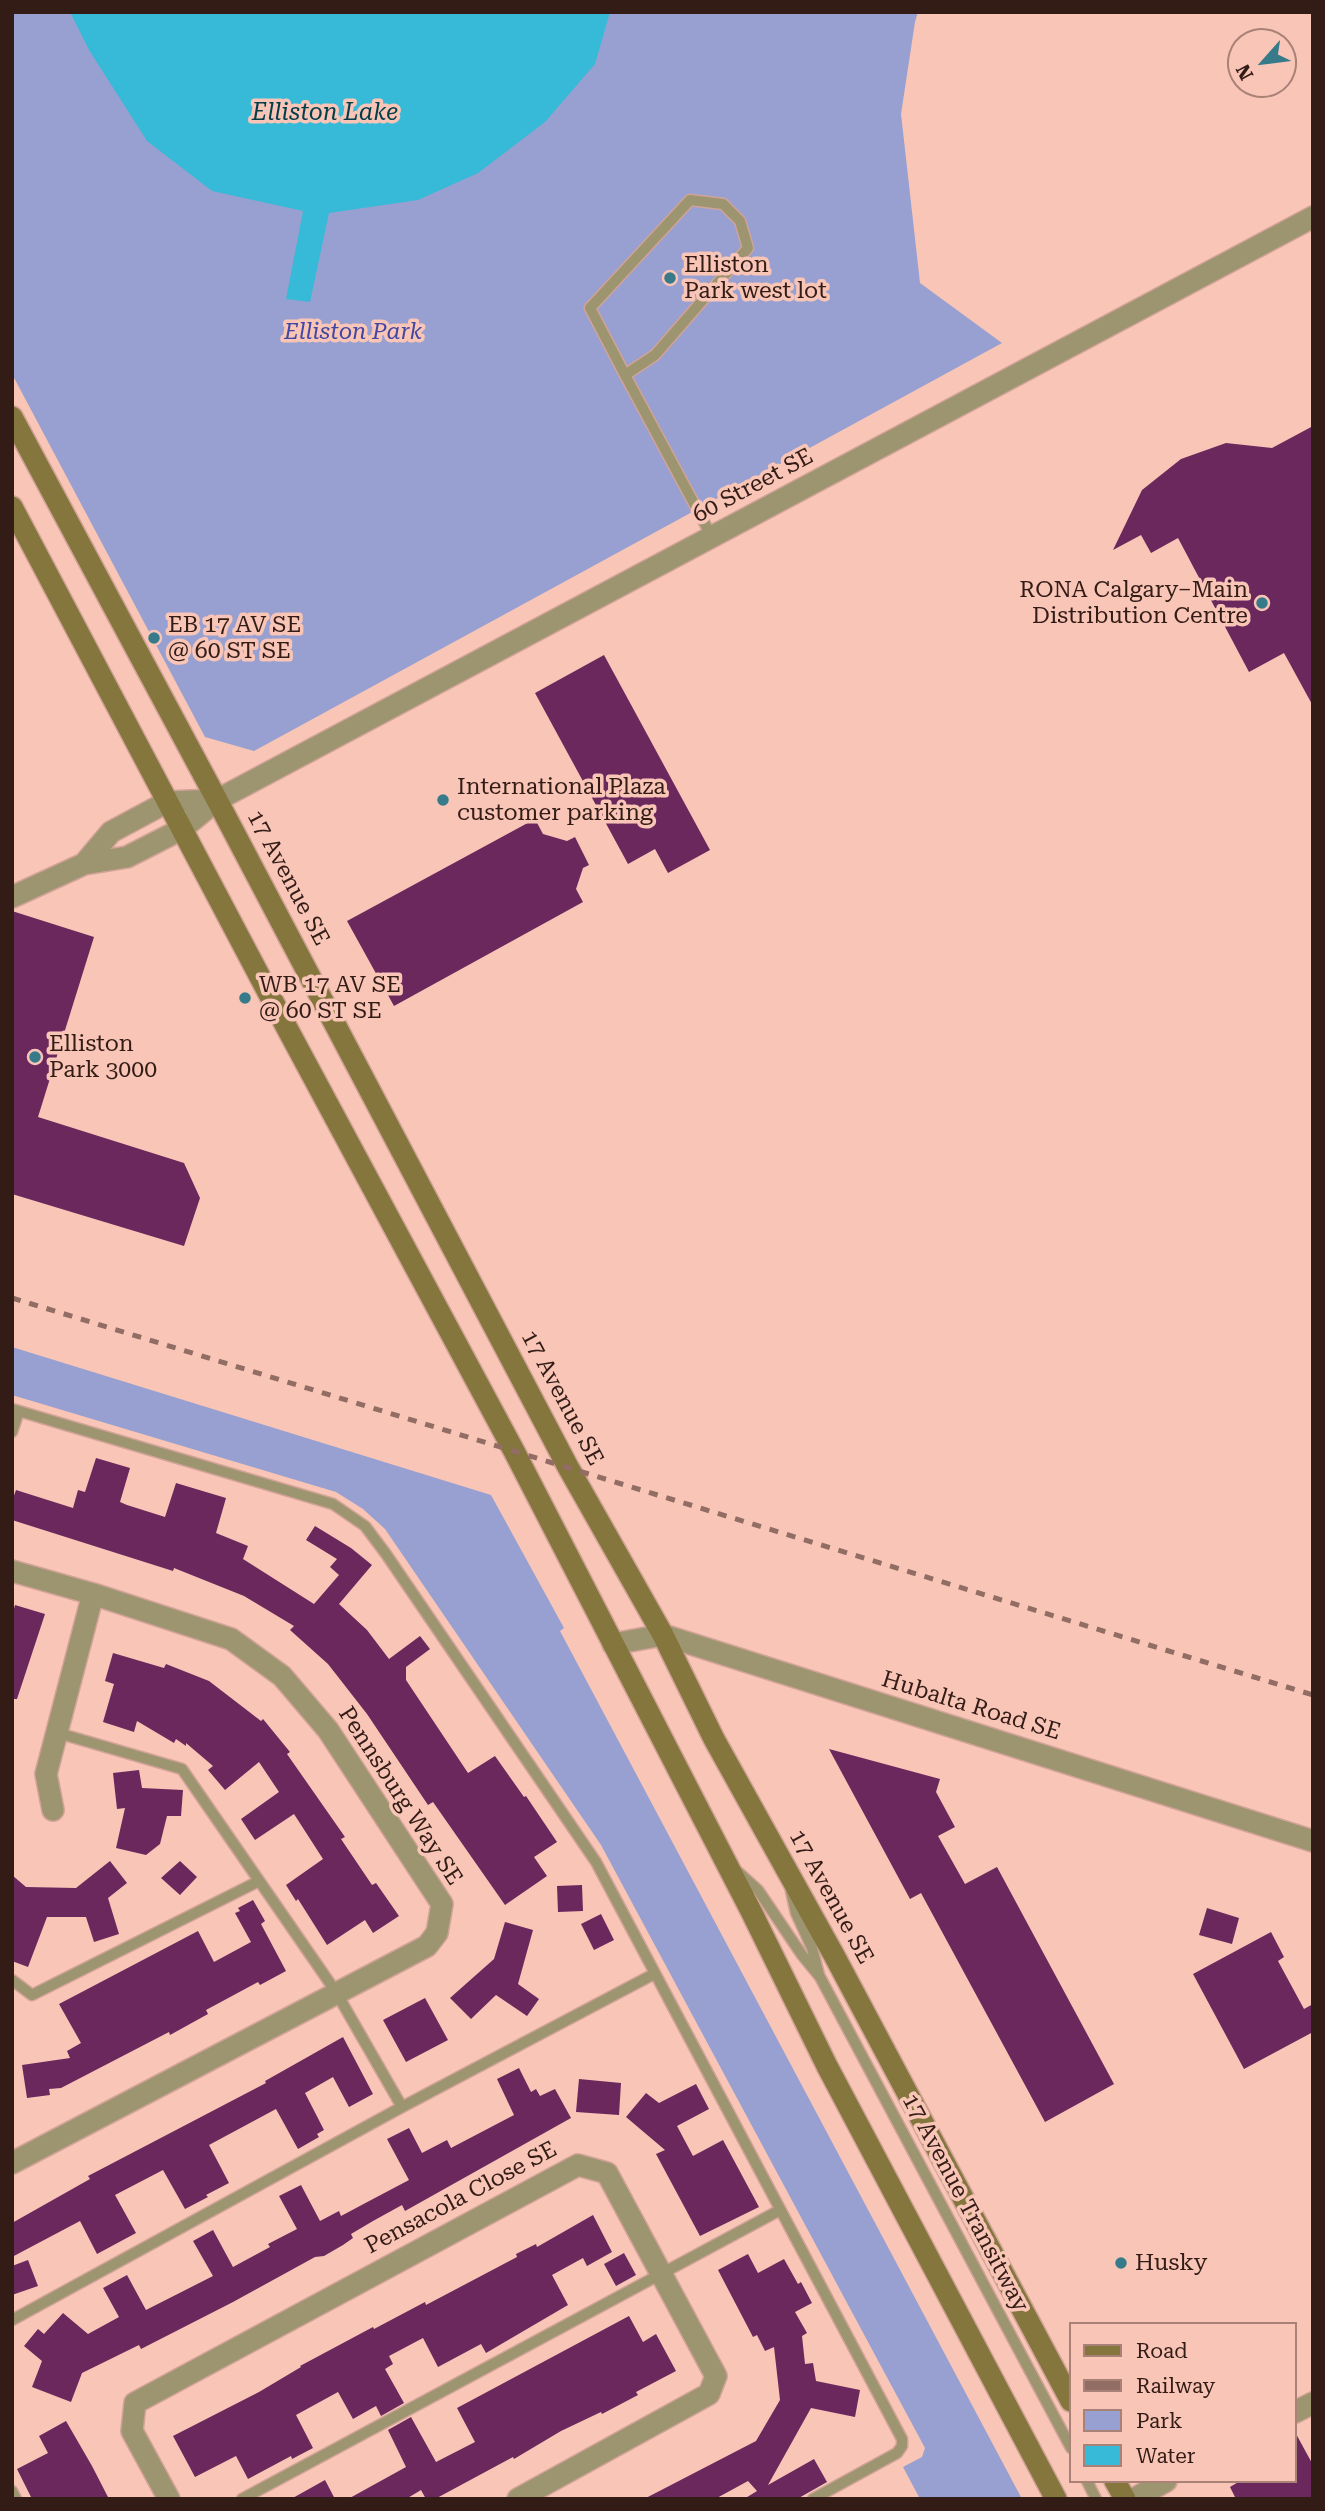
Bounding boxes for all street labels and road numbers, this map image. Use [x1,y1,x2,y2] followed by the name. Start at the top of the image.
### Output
[688,443,818,529] street label: 60 Street SE
[241,806,335,950] street label: 17 Avenue SE
[515,1326,609,1470] street label: 17 Avenue SE
[878,1666,1064,1746] street label: Hubalta Road SE
[332,1701,468,1891] street label: Pennsburg Way SE
[783,1825,879,1969] street label: 17 Avenue SE
[896,2089,1034,2317] street label: 17 Avenue Transitway
[360,2136,562,2260] street label: Pensacola Close SE

